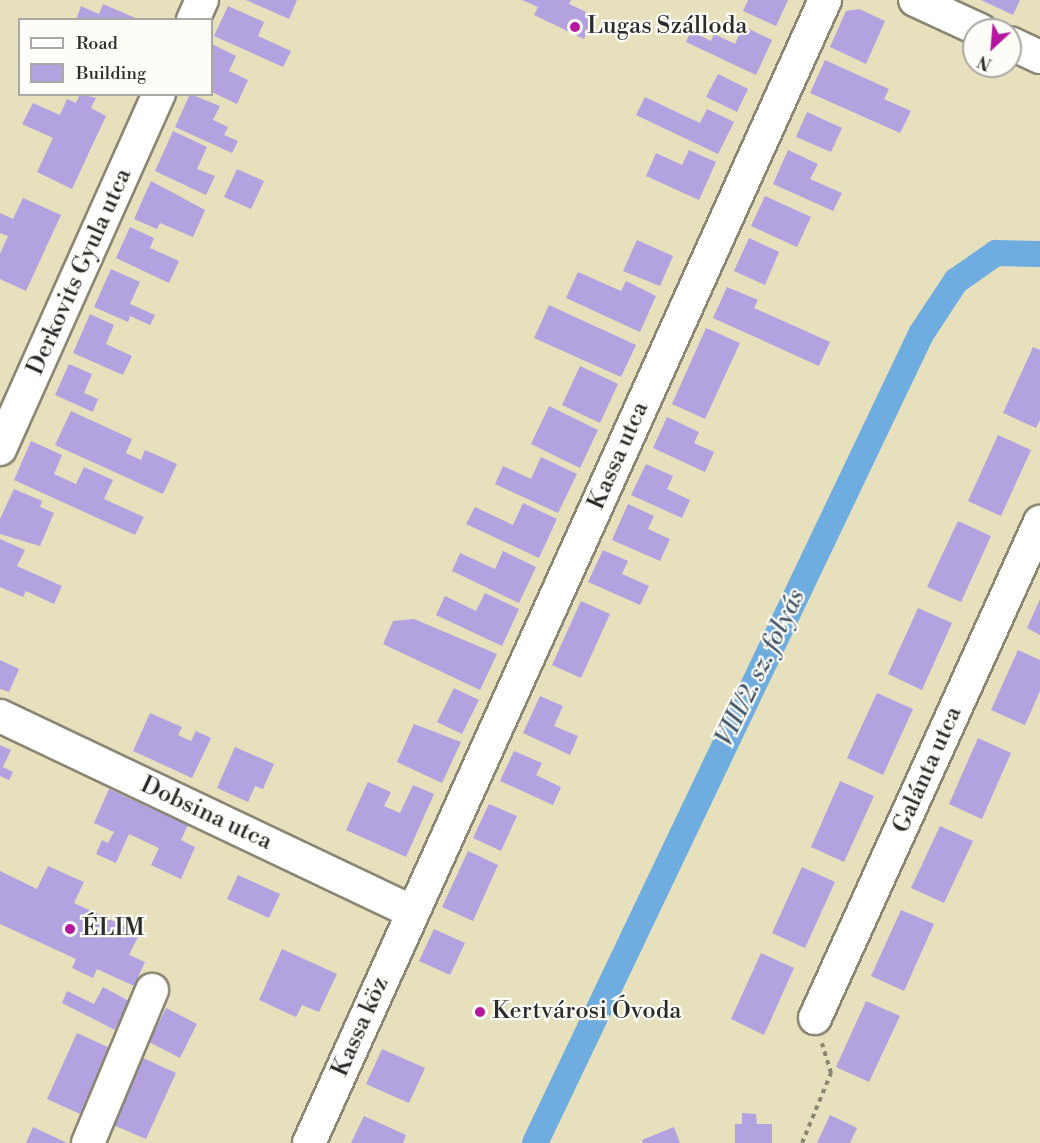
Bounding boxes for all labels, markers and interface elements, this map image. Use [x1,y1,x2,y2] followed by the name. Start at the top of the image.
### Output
[587,13,748,41] place label: Lugas Szálloda
[18,18,213,96] legend
[962,18,1022,78] north arrow
[568,20,582,34] marker: Lugas Szálloda
[76,32,118,55] text: Road
[975,51,995,74] text: N
[76,62,146,85] text: Building
[21,164,139,380] street label: Derkovits Gyula utca
[582,398,656,514] street label: Kassa utca
[709,584,813,752] water label: VIII/2. sz. folyás
[887,702,969,838] street label: Galánta utca
[136,771,276,857] street label: Dobsina utca
[82,915,145,943] place label: ÉLIM
[63,922,77,936] marker: ÉLIM
[326,973,396,1081] street label: Kassa köz
[492,998,681,1026] place label: Kertvárosi Óvoda
[473,1005,487,1019] marker: Kertvárosi Óvoda

